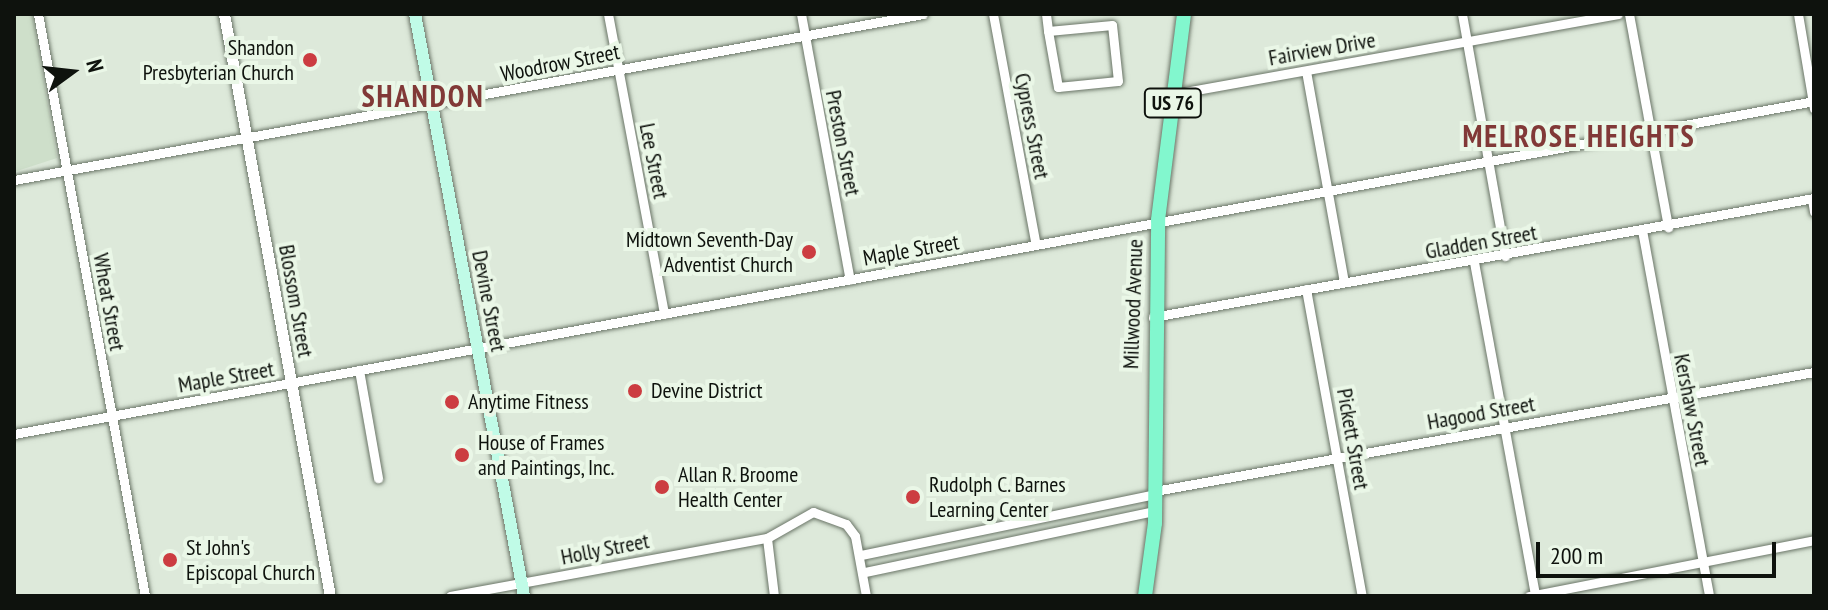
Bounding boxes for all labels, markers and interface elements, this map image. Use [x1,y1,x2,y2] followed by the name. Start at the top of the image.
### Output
[1266,27,1378,71] street label: Fairview Drive
[32,32,112,112] north arrow
[143,34,294,86] place label: Shandon Presbyterian Church
[498,38,622,88] street label: Woodrow Street
[301,51,319,69] marker: Shandon Presbyterian Church
[80,56,110,75] text: N
[1009,71,1055,181] street label: Cypress Street
[361,78,485,114] district label: SHANDON
[1143,87,1203,119] road number: US 76
[820,88,866,198] street label: Preston Street
[1462,118,1696,154] district label: MELROSE HEIGHTS
[634,121,674,201] street label: Lee Street
[1423,219,1539,265] street label: Gladden Street
[626,226,793,278] place label: Midtown Seventh-Day Adventist Church
[861,229,961,271] street label: Maple Street
[1118,238,1148,370] street label: Millwood Avenue
[273,243,319,359] street label: Blossom Street
[800,243,818,261] marker: Midtown Seventh-Day Adventist Church
[466,248,512,354] street label: Devine Street
[87,251,131,353] street label: Wheat Street
[1668,351,1716,469] street label: Kershaw Street
[176,356,276,398] street label: Maple Street
[651,378,762,404] place label: Devine District
[626,382,644,400] marker: Devine District
[1331,386,1375,492] street label: Pickett Street
[468,389,589,415] place label: Anytime Fitness
[1425,391,1537,435] street label: Hagood Street
[443,393,461,411] marker: Anytime Fitness
[478,429,616,480] place label: House of Frames and Paintings, Inc.
[453,446,471,464] marker: House of Frames and Paintings, Inc.
[678,461,800,512] place label: Allan R. Broome Health Center
[929,471,1067,522] place label: Rudolph C. Barnes Learning Center
[653,478,671,496] marker: Allan R. Broome Health Center
[904,488,922,506] marker: Rudolph C. Barnes Learning Center
[1540,526,1780,576] scale bar
[558,527,652,571] street label: Holly Street
[186,534,315,586] place label: St John's Episcopal Church
[1550,540,1603,571] text: 200 m
[161,551,179,569] marker: St John's Episcopal Church

